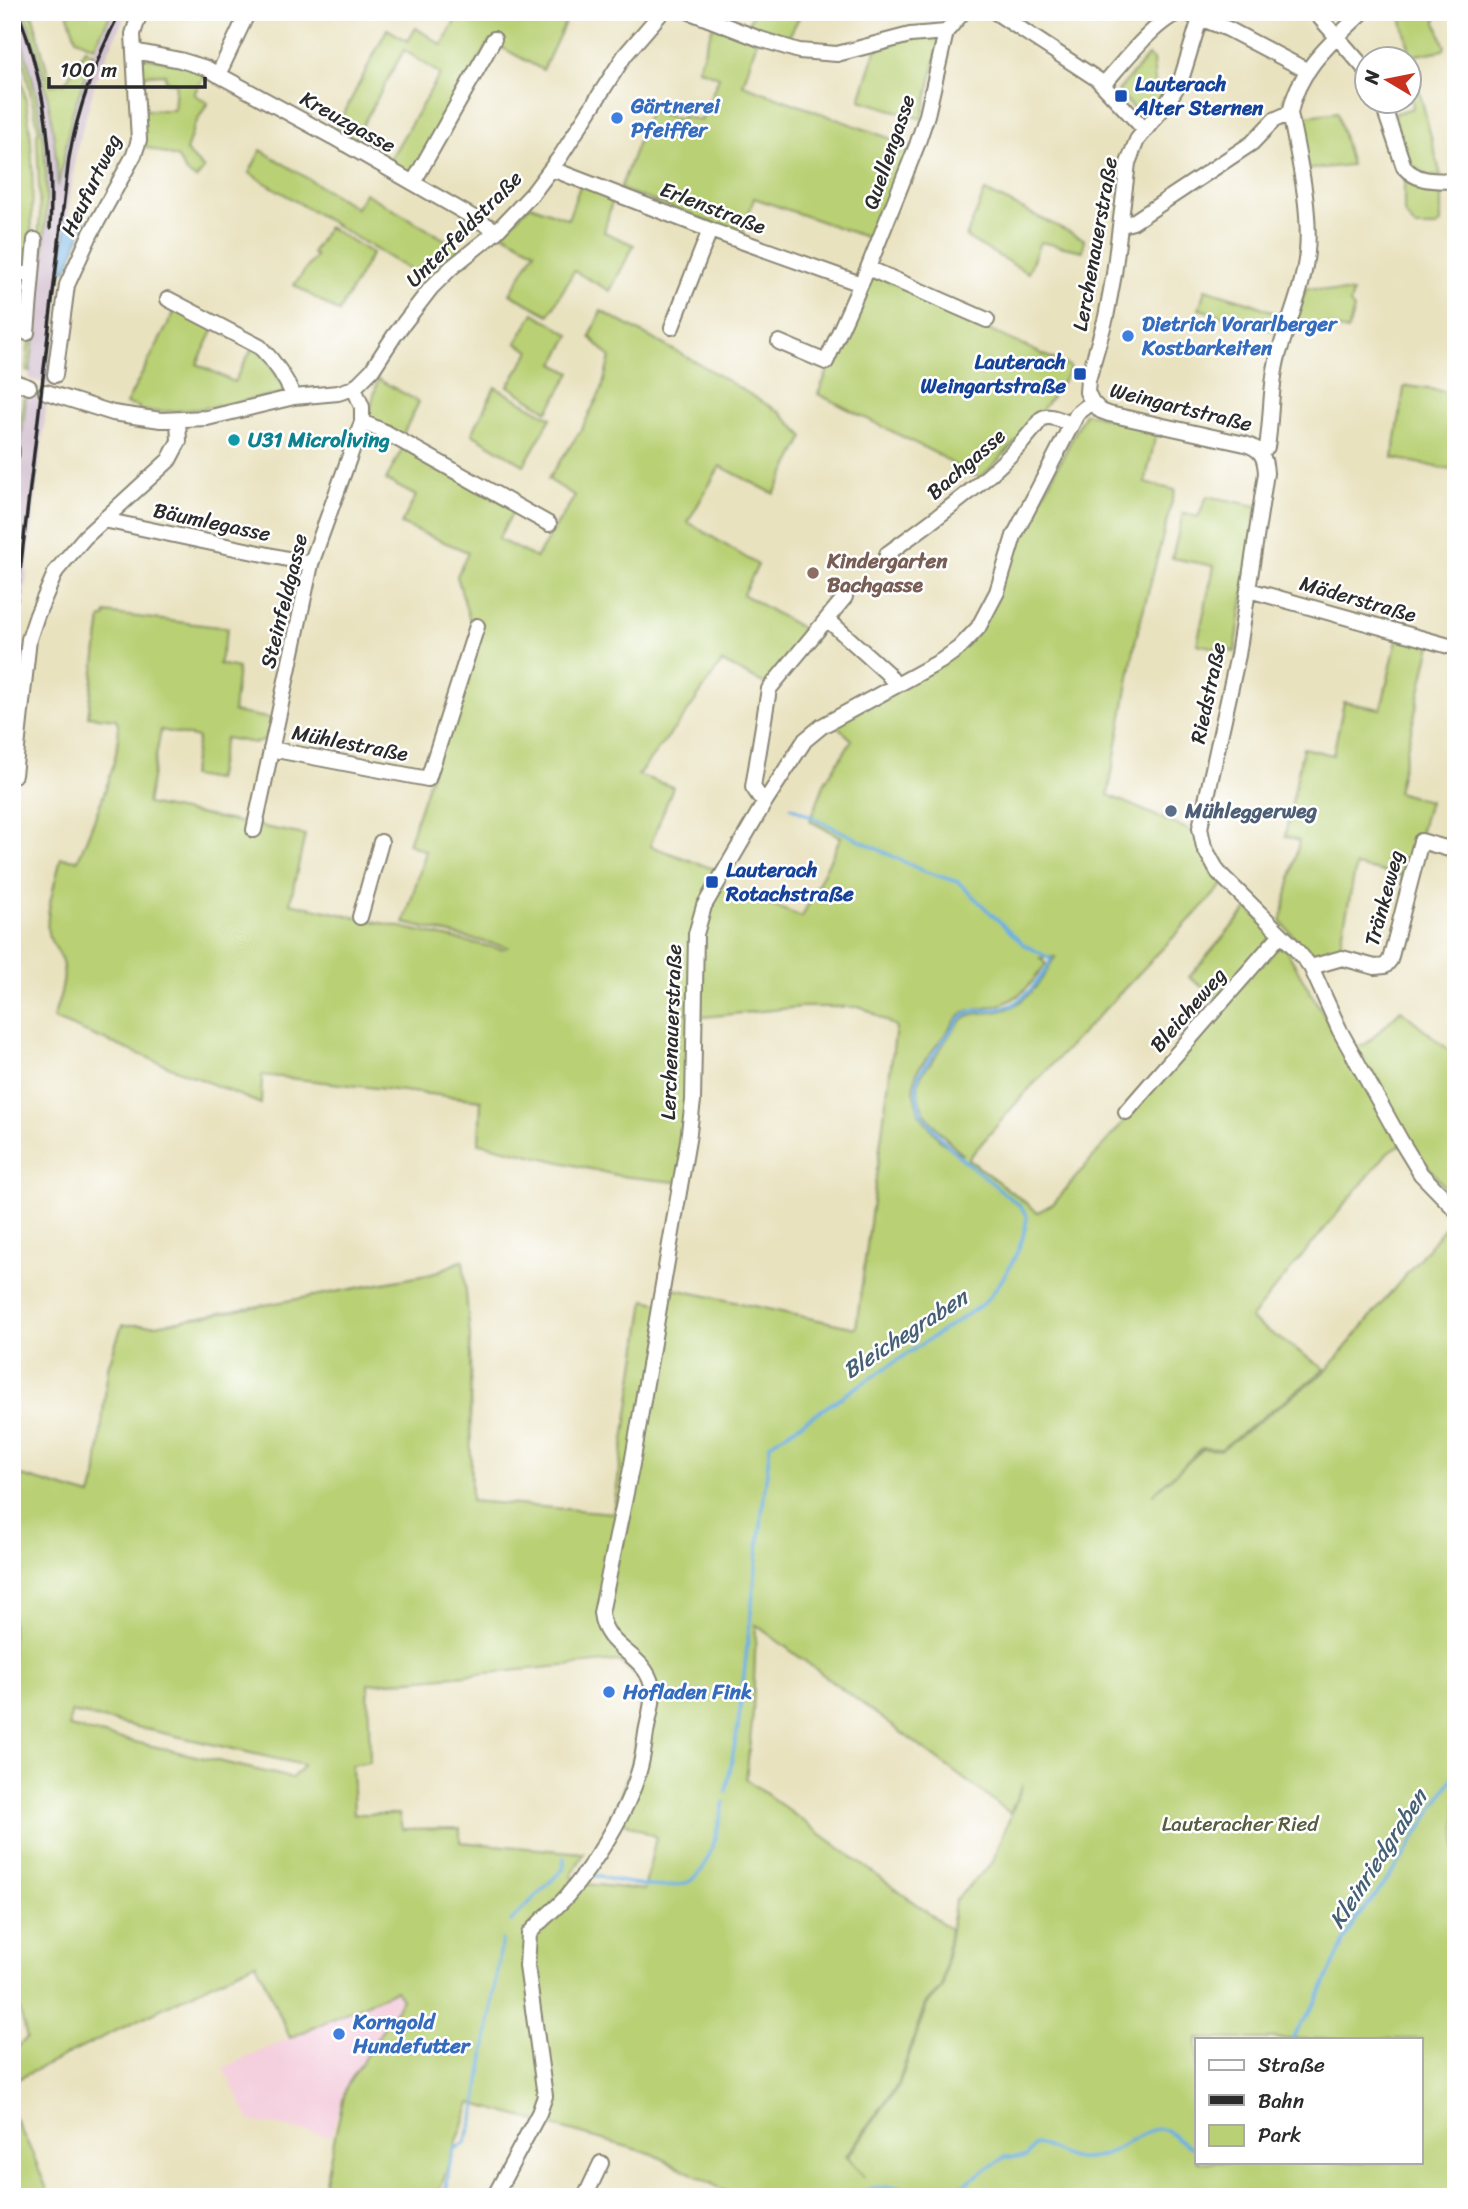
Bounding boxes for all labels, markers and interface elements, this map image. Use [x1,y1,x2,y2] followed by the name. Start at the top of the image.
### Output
[49,46,205,90] scale bar
[1352,46,1422,116] north arrow
[60,51,117,89] text: 100 m
[1134,65,1264,127] place label: Lauterach Alter Sternen
[1354,67,1389,87] text: N
[293,80,403,164] street label: Kreuzgasse
[630,87,721,149] place label: Gärtnerei Pfeiffer
[1113,88,1129,104] marker: Lauterach Alter Sternen
[852,89,926,215] street label: Quellengasse
[609,110,625,126] marker: Gärtnerei Pfeiffer
[50,127,132,243] street label: Heufurtweg
[1061,154,1129,334] street label: Lerchenauerstraße
[396,161,532,297] street label: Unterfeldstraße
[654,170,772,246] street label: Erlenstraße
[1141,305,1339,367] place label: Dietrich Vorarlberger Kostbarkeiten
[1120,328,1136,344] marker: Dietrich Vorarlberger Kostbarkeiten
[920,343,1066,405] place label: Lauterach Weingartstraße
[1072,366,1088,382] marker: Lauterach Weingartstraße
[1106,371,1256,443] street label: Weingartstraße
[917,418,1015,510] street label: Bachgasse
[248,421,390,459] place label: U31 Microliving
[226,432,242,448] marker: U31 Microliving
[150,491,274,553] street label: Bäumlegasse
[249,529,319,672] street label: Steinfeldgasse
[826,542,948,604] place label: Kindergarten Bachgasse
[1295,564,1421,634] street label: Mäderstraße
[805,565,821,581] marker: Kindergarten Bachgasse
[1179,638,1237,747] street label: Riedstraße
[289,713,411,773] street label: Mühlestraße
[1184,792,1317,830] place label: Mühleggerweg
[1163,803,1179,819] marker: Mühleggerweg
[1353,845,1415,950] street label: Tränkeweg
[725,851,854,913] place label: Lauterach Rotachstraße
[704,874,720,890] marker: Lauterach Rotachstraße
[649,943,693,1121] street label: Lerchenauerstraße
[1140,958,1236,1061] street label: Bleicheweg
[834,1276,978,1390] water label: Bleichegraben
[622,1673,752,1711] place label: Hofladen Fink
[601,1684,617,1700] marker: Hofladen Fink
[1317,1779,1440,1937] water label: Kleinriedgraben
[1162,1805,1320,1843] park label: Lauteracher Ried
[352,2003,472,2065] place label: Korngold Hundefutter
[331,2026,347,2042] marker: Korngold Hundefutter
[1195,2038,1422,2164] legend
[1258,2046,1325,2084] text: Straße
[1258,2082,1304,2120] text: Bahn
[1258,2116,1301,2154] text: Park

